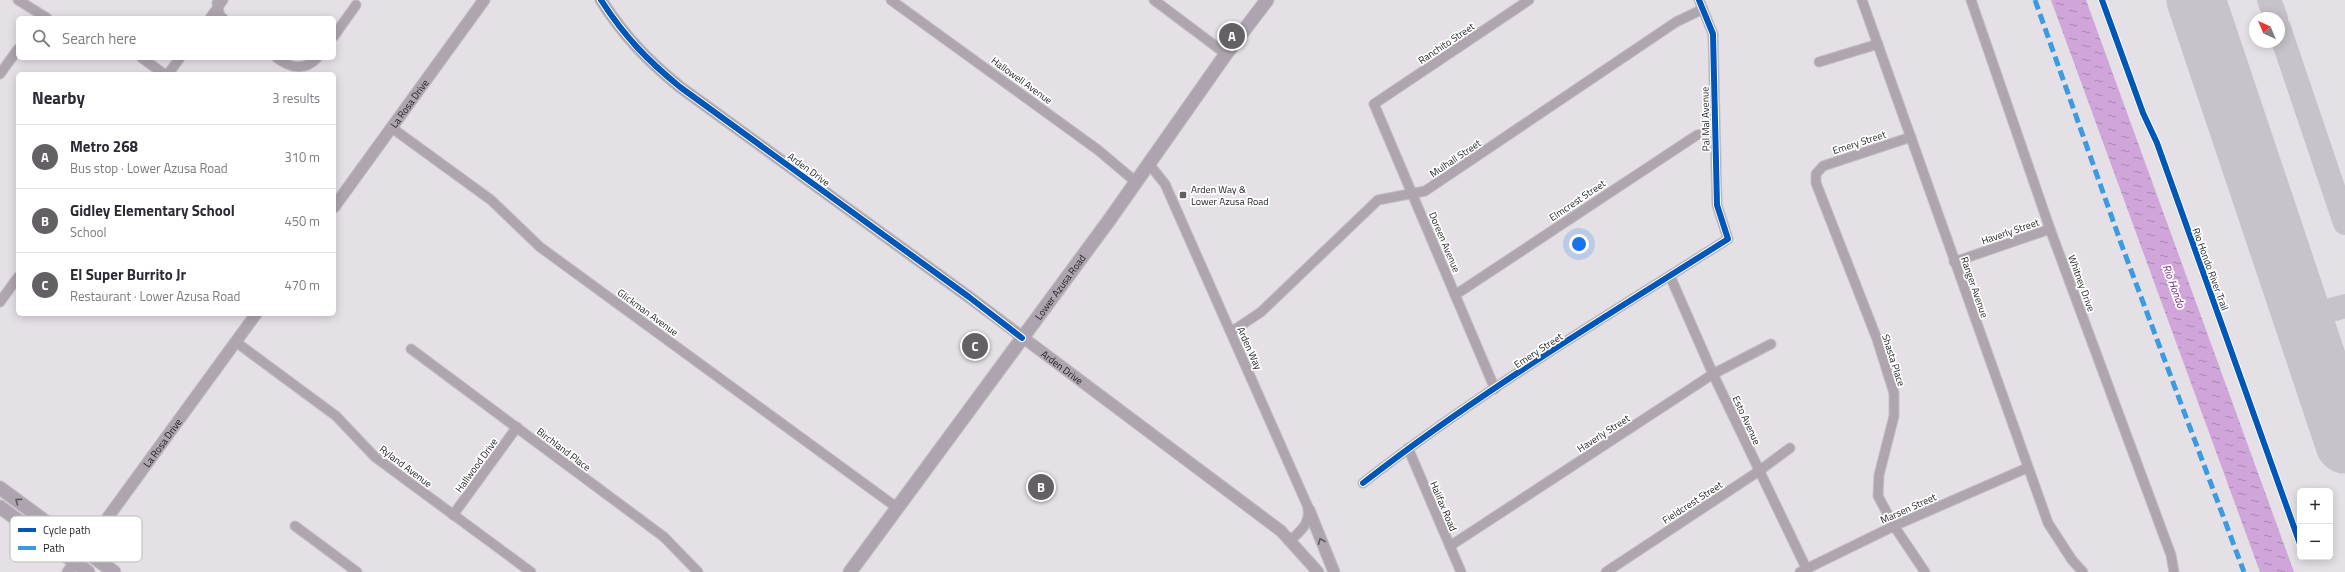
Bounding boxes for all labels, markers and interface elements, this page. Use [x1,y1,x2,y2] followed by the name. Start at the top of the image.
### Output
[2249,12,2285,48] north arrow
[16,16,336,60] search box
[1415,19,1478,68] street label: Ranchito Street
[1219,21,1245,51] pin: A
[30,27,52,49] icon: search
[62,27,136,50] text: Search here
[988,53,1055,108] street label: Hallowell Avenue
[387,76,432,131] street label: La Rosa Drive
[32,85,85,111] text: Nearby
[1697,87,1714,151] street label: Pal Mal Avenue
[272,88,320,108] text: 3 results
[1831,127,1888,158] street label: Emery Street
[70,135,138,158] text: Metro 268
[1427,135,1484,181] street label: Mulhall Street
[41,147,49,167] text: A
[284,147,320,167] text: 310 m
[784,149,833,190] street label: Arden Drive
[70,158,228,178] text: Bus stop · Lower Azusa Road
[1546,176,1609,225] street label: Elmcrest Street
[1191,182,1269,209] place label: Arden Way & Lower Azusa Road
[1178,190,1188,200] marker: Arden Way & Lower Azusa Road
[70,199,235,222] text: Gidley Elementary School
[1425,210,1464,275] street label: Doreen Avenue
[41,211,49,231] text: B
[284,211,320,231] text: 450 m
[1979,214,2041,248] street label: Haverly Street
[70,222,106,242] text: School
[2189,226,2232,313] street label: Rio Hondo River Trail
[1569,234,1589,254] your location
[1031,252,1089,323] street label: Lower Azusa Road
[2064,253,2099,314] street label: Whitney Drive
[1957,255,1992,320] street label: Ranger Avenue
[2159,262,2189,310] water label: Rio Hondo
[70,263,186,286] text: El Super Burrito Jr
[41,275,49,295] text: C
[284,275,320,295] text: 470 m
[614,285,681,340] street label: Glickman Avenue
[70,286,240,306] text: Restaurant · Lower Azusa Road
[1233,324,1266,372] street label: Arden Way
[1511,329,1566,372] street label: Emery Street
[962,331,988,361] pin: C
[1878,332,1909,388] street label: Shasta Place
[1038,347,1086,388] street label: Arden Drive
[1729,393,1764,447] street label: Esto Avenue
[1574,411,1633,456] street label: Haverly Street
[140,415,186,471] street label: La Rosa Drive
[534,424,594,475] street label: Birchland Place
[452,435,501,496] street label: Hallwood Drive
[376,442,435,491] street label: Ryland Avenue
[1028,472,1054,502] pin: B
[1659,477,1726,528] street label: Fieldcrest Street
[1426,479,1461,533] street label: Halifax Road
[2297,488,2333,560] map controls
[2297,488,2333,524] button: +
[1878,489,1939,527] street label: Marsen Street
[15,498,22,506] one-way arrow
[10,516,142,562] legend
[43,522,91,538] text: Cycle path
[2297,524,2333,560] button: −
[1318,537,1326,544] one-way arrow
[43,540,65,556] text: Path

